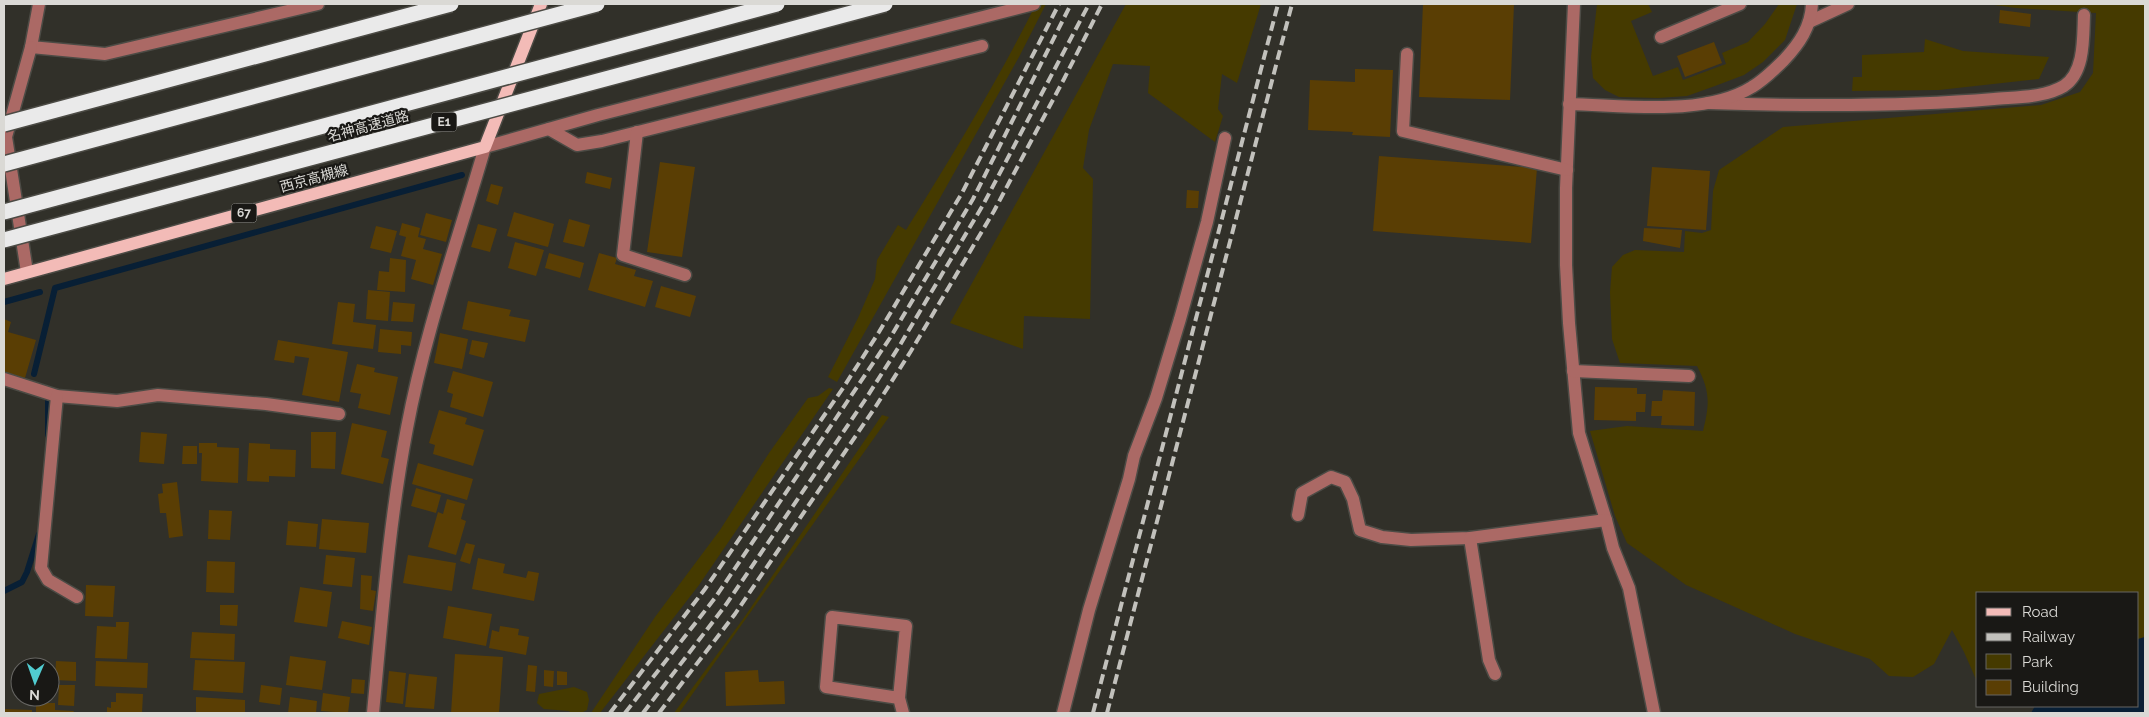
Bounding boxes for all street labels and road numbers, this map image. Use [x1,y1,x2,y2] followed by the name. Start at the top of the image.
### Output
[325,107,411,145] street label: 名神高速道路
[432,112,456,132] road number: E1
[278,161,350,195] street label: 西京高槻線
[232,204,256,222] road number: 67

